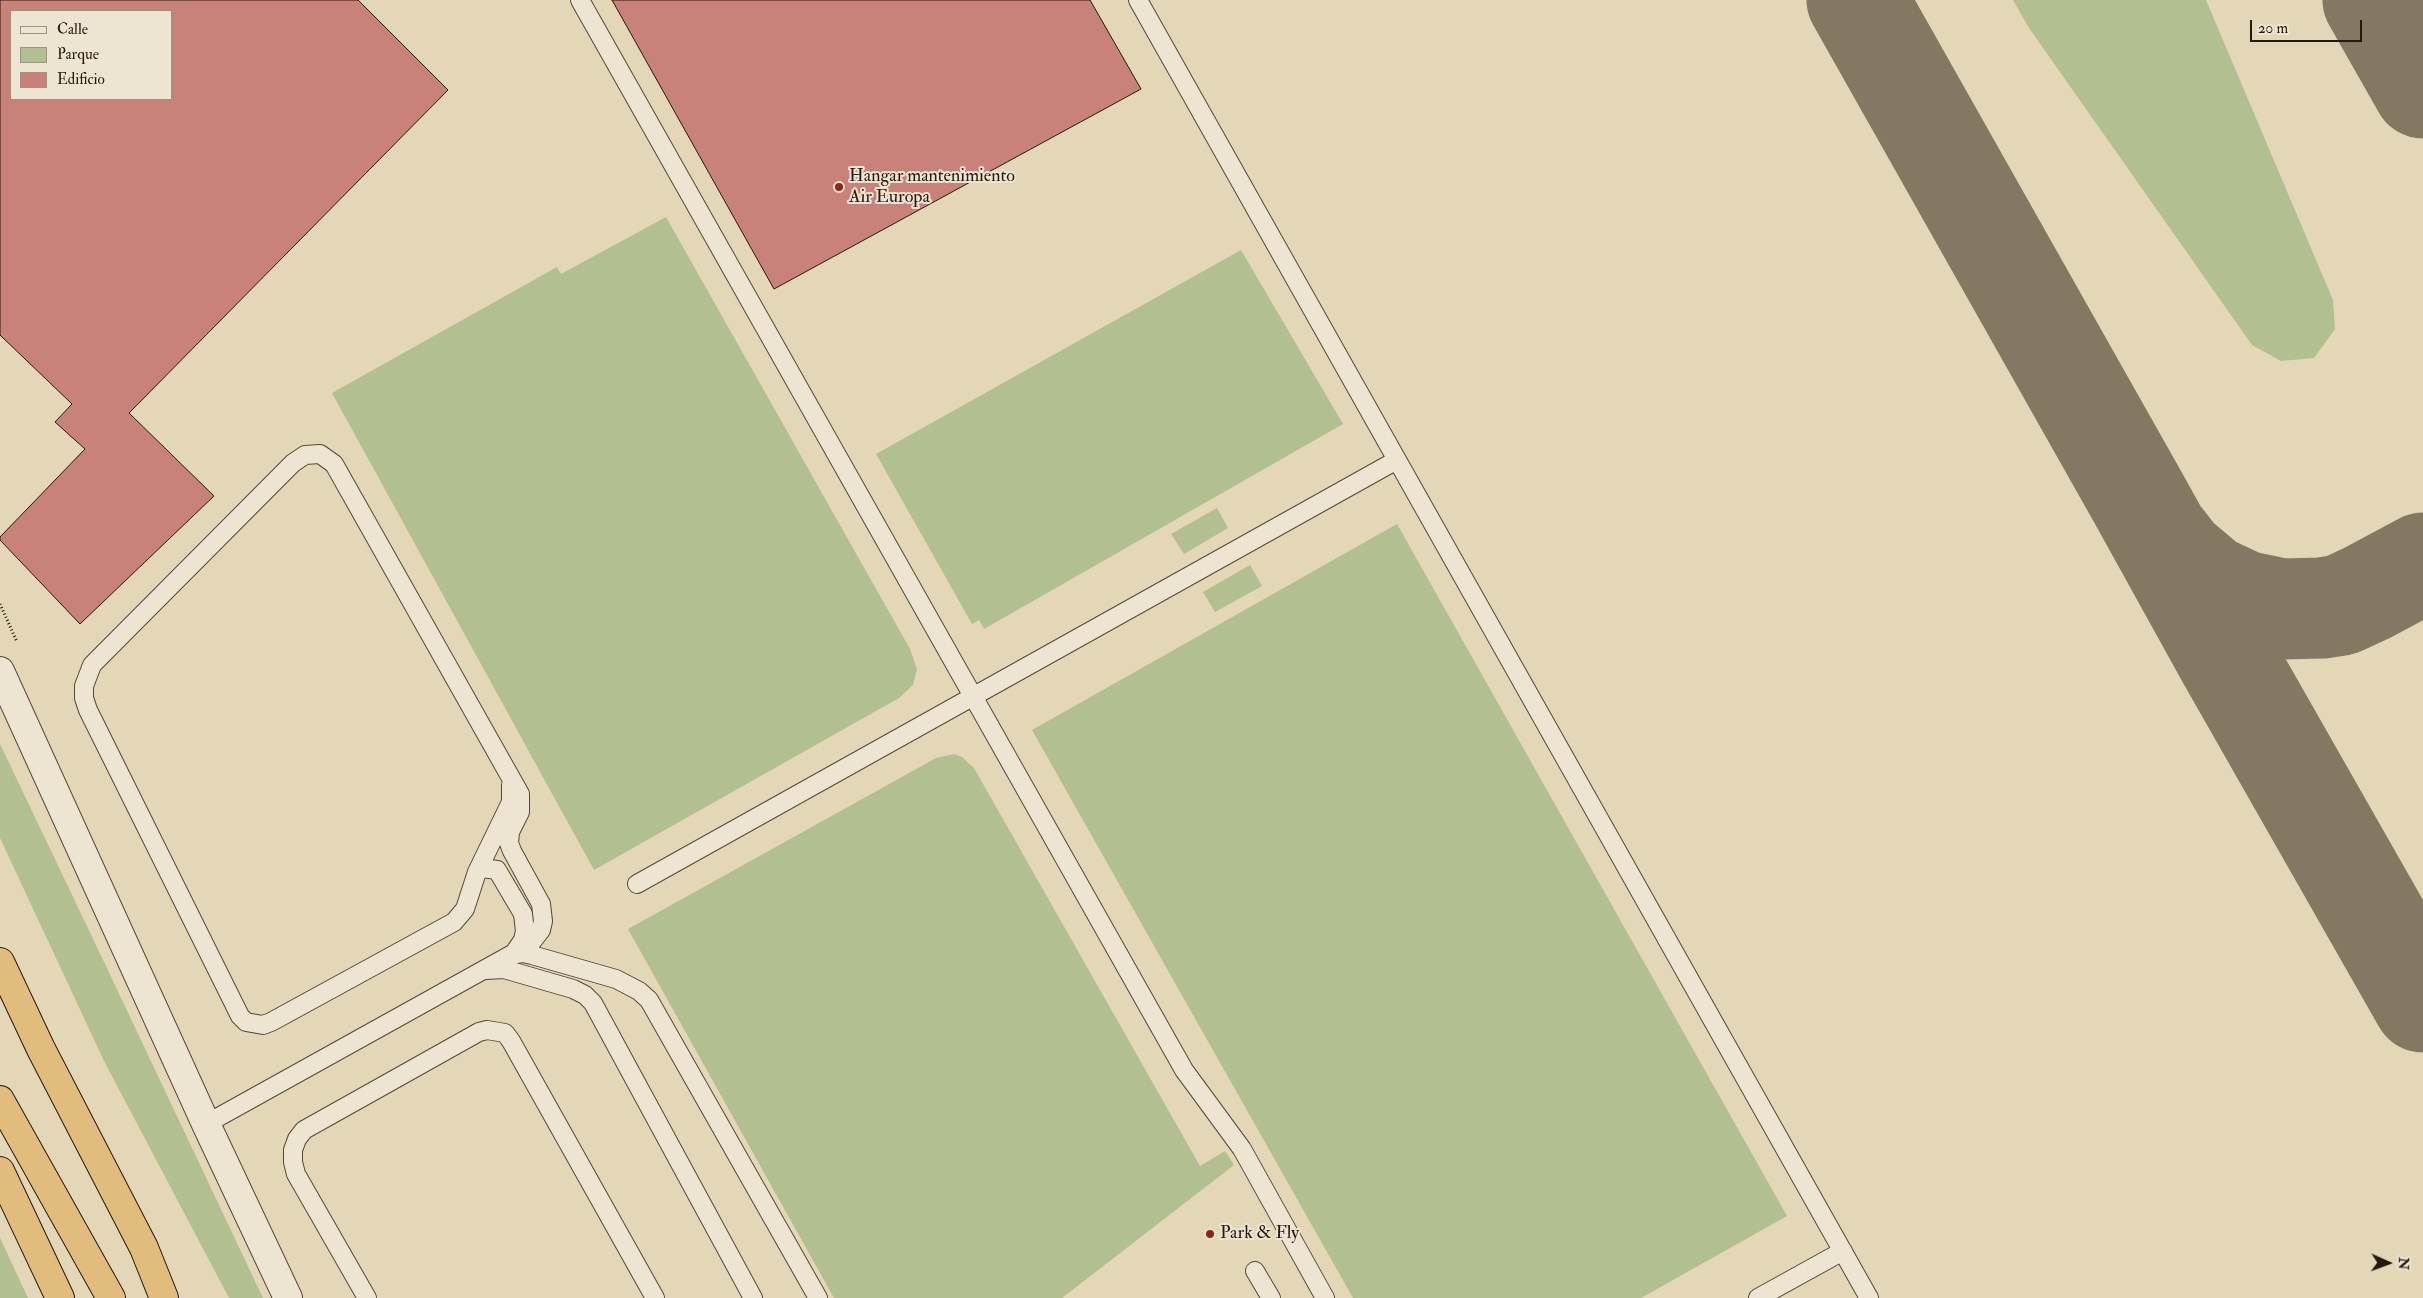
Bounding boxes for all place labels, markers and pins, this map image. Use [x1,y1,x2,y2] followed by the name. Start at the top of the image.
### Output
[849,166,1015,208] place label: Hangar mantenimiento Air Europa
[833,181,845,193] marker: Hangar mantenimiento Air Europa
[1220,1223,1299,1245] place label: Park & Fly
[1204,1228,1216,1240] marker: Park & Fly

